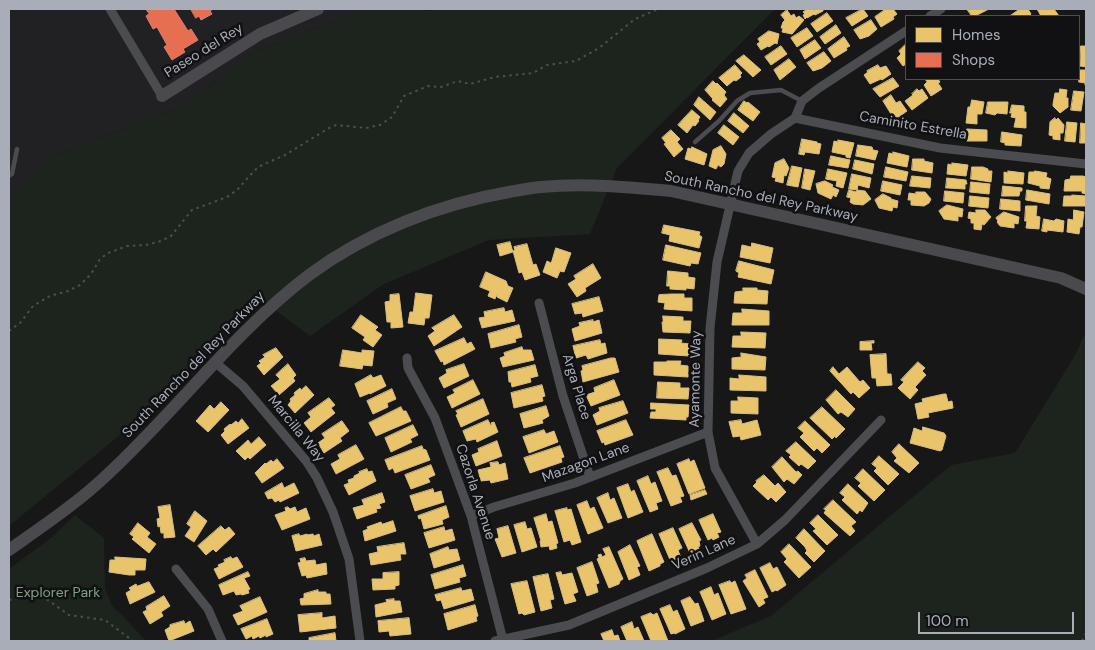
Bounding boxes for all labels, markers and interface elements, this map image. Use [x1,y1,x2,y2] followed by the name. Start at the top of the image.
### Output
[905,15,1080,80] legend
[162,20,246,82] street label: Paseo del Rey
[952,25,1001,45] text: Homes
[952,50,995,70] text: Shops
[858,108,968,144] street label: Caminito Estrella
[663,168,859,226] street label: South Rancho del Rey Parkway
[119,288,269,442] street label: South Rancho del Rey Parkway
[687,330,705,428] street label: Ayamonte Way
[558,352,594,422] street label: Arga Place
[264,392,328,466] street label: Marcilla Way
[540,439,632,487] street label: Mazagon Lane
[452,442,498,542] street label: Cazorla Avenue
[670,532,738,574] street label: Verin Lane
[16,585,100,601] park label: Explorer Park
[920,602,1076,634] scale bar
[926,611,969,631] text: 100 m

